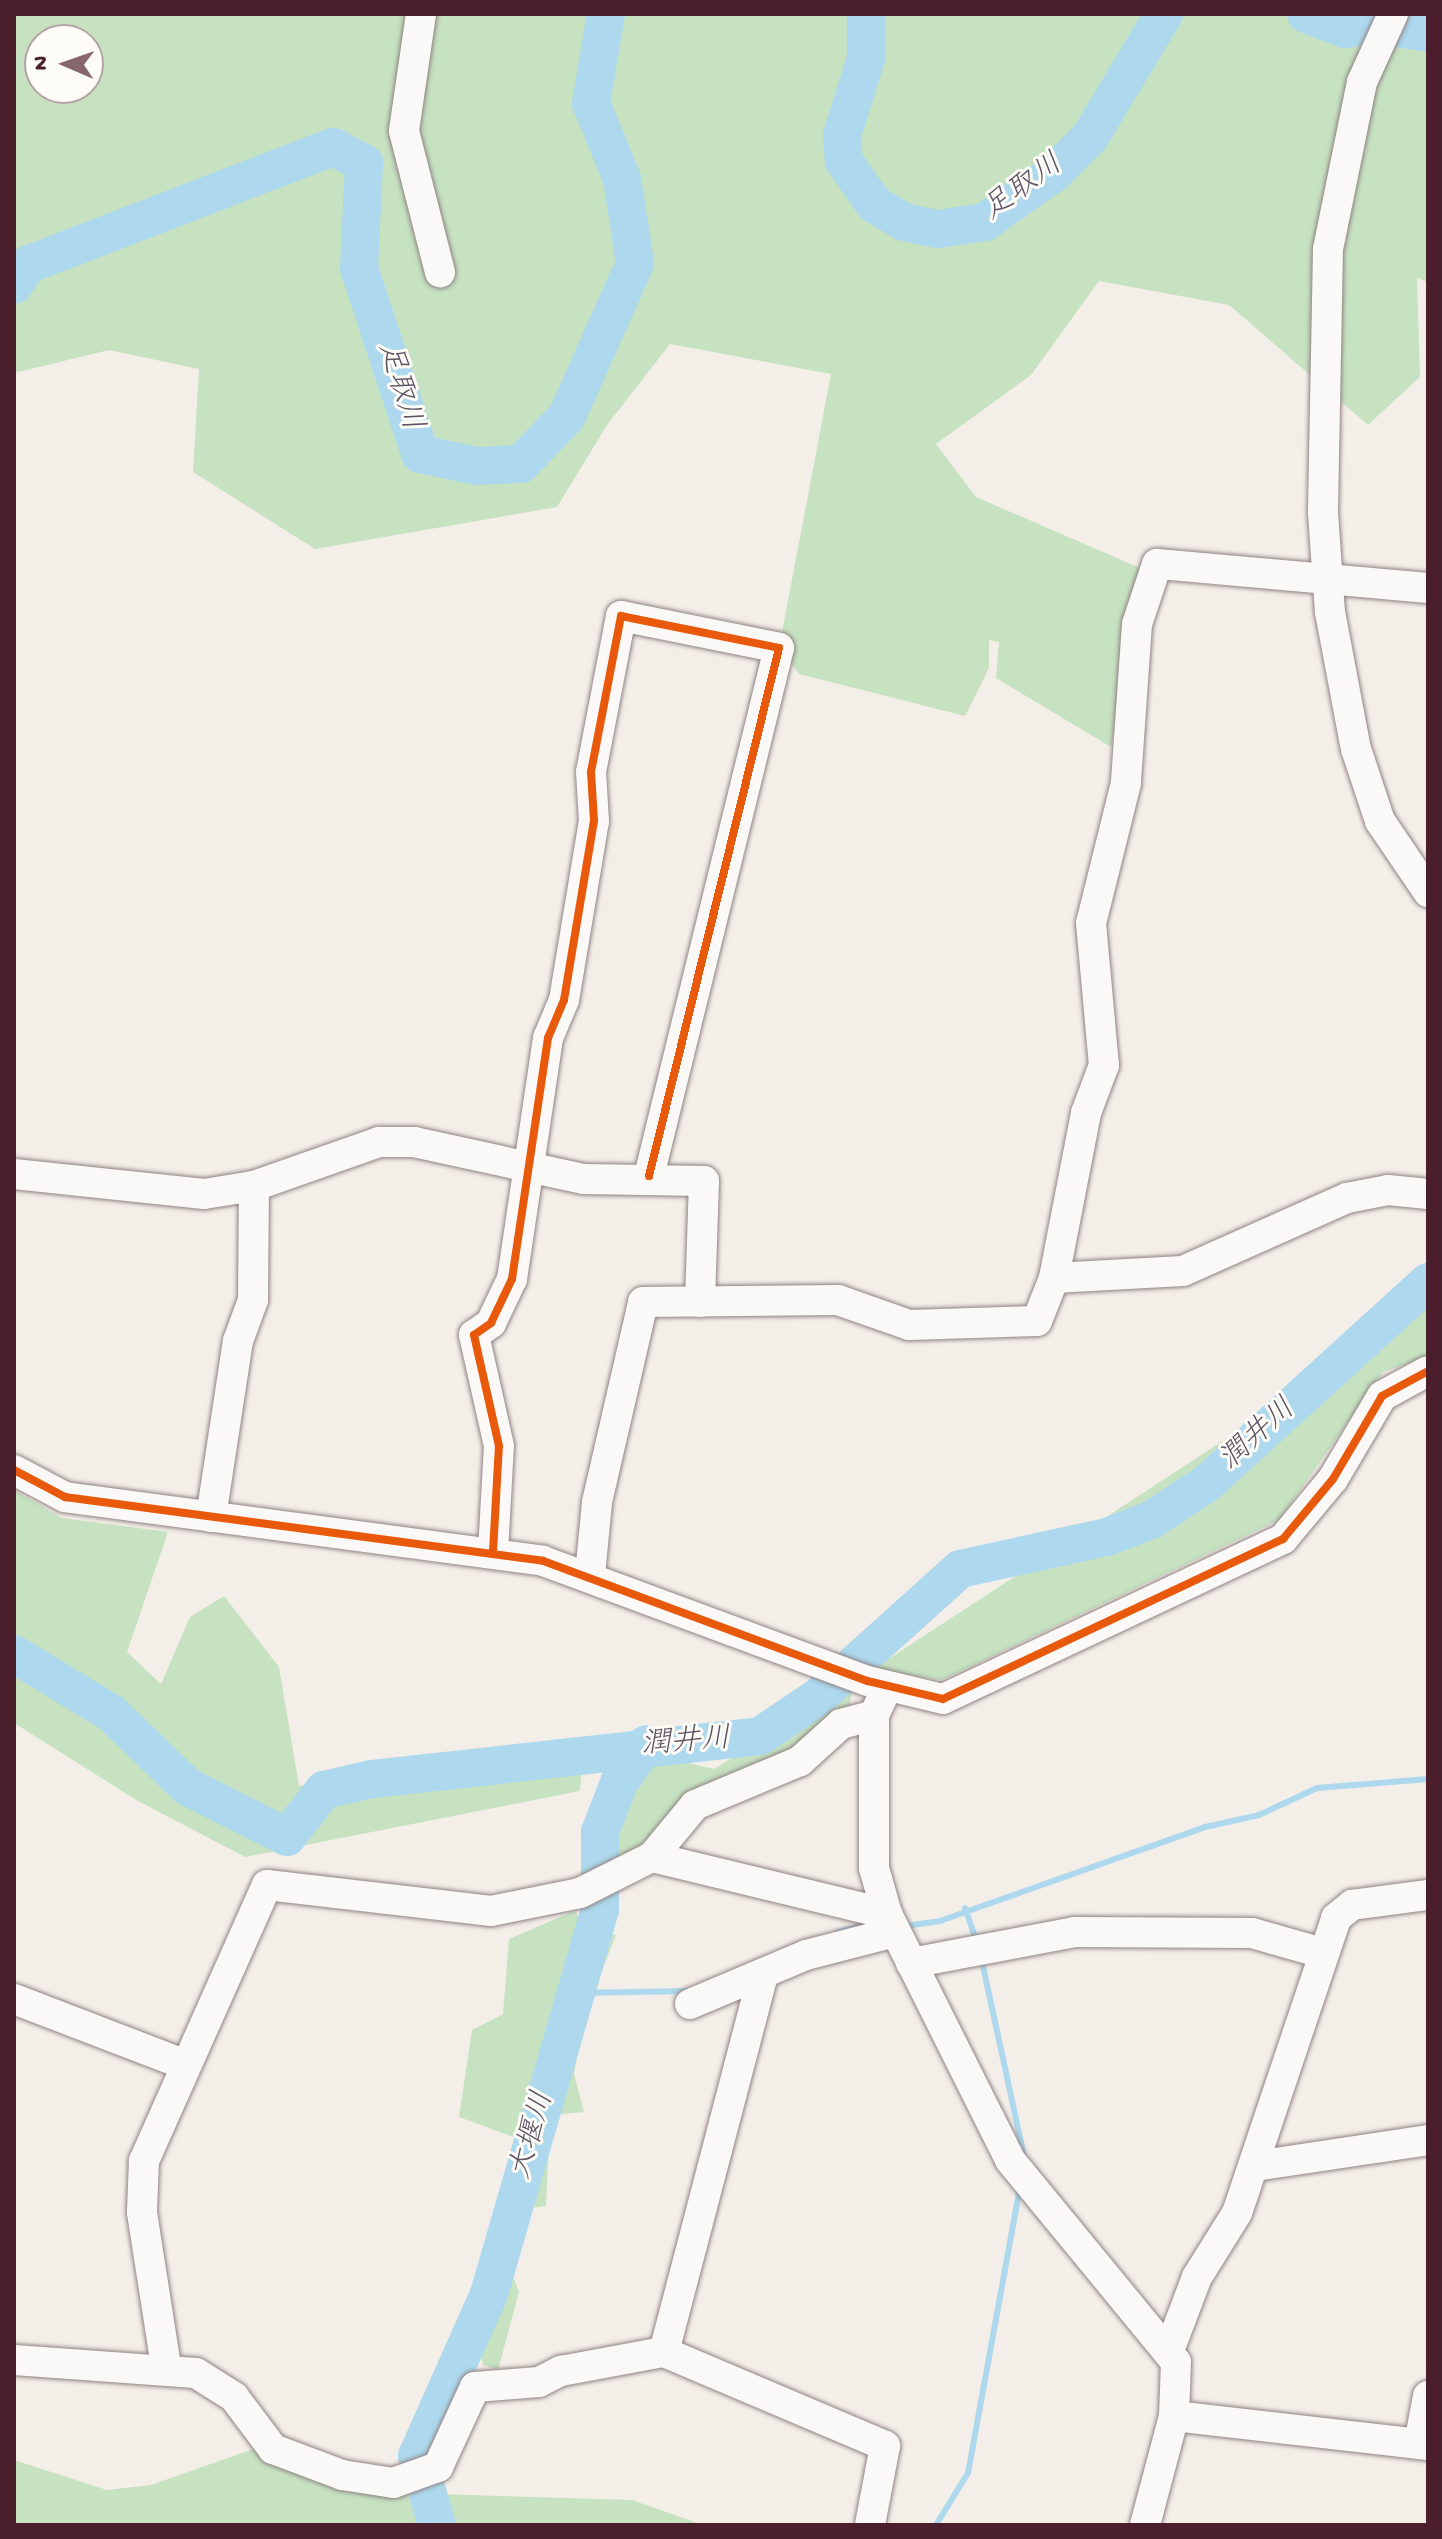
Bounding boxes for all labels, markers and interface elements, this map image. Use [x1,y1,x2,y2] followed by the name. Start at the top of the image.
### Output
[24,24,104,104] north arrow
[29,56,55,71] text: N
[977,148,1071,230] water label: 足取川
[368,339,428,435] water label: 足取川
[1214,1393,1304,1479] water label: 潤井川
[640,1723,732,1765] water label: 潤井川
[504,2088,564,2184] water label: 大堰川

